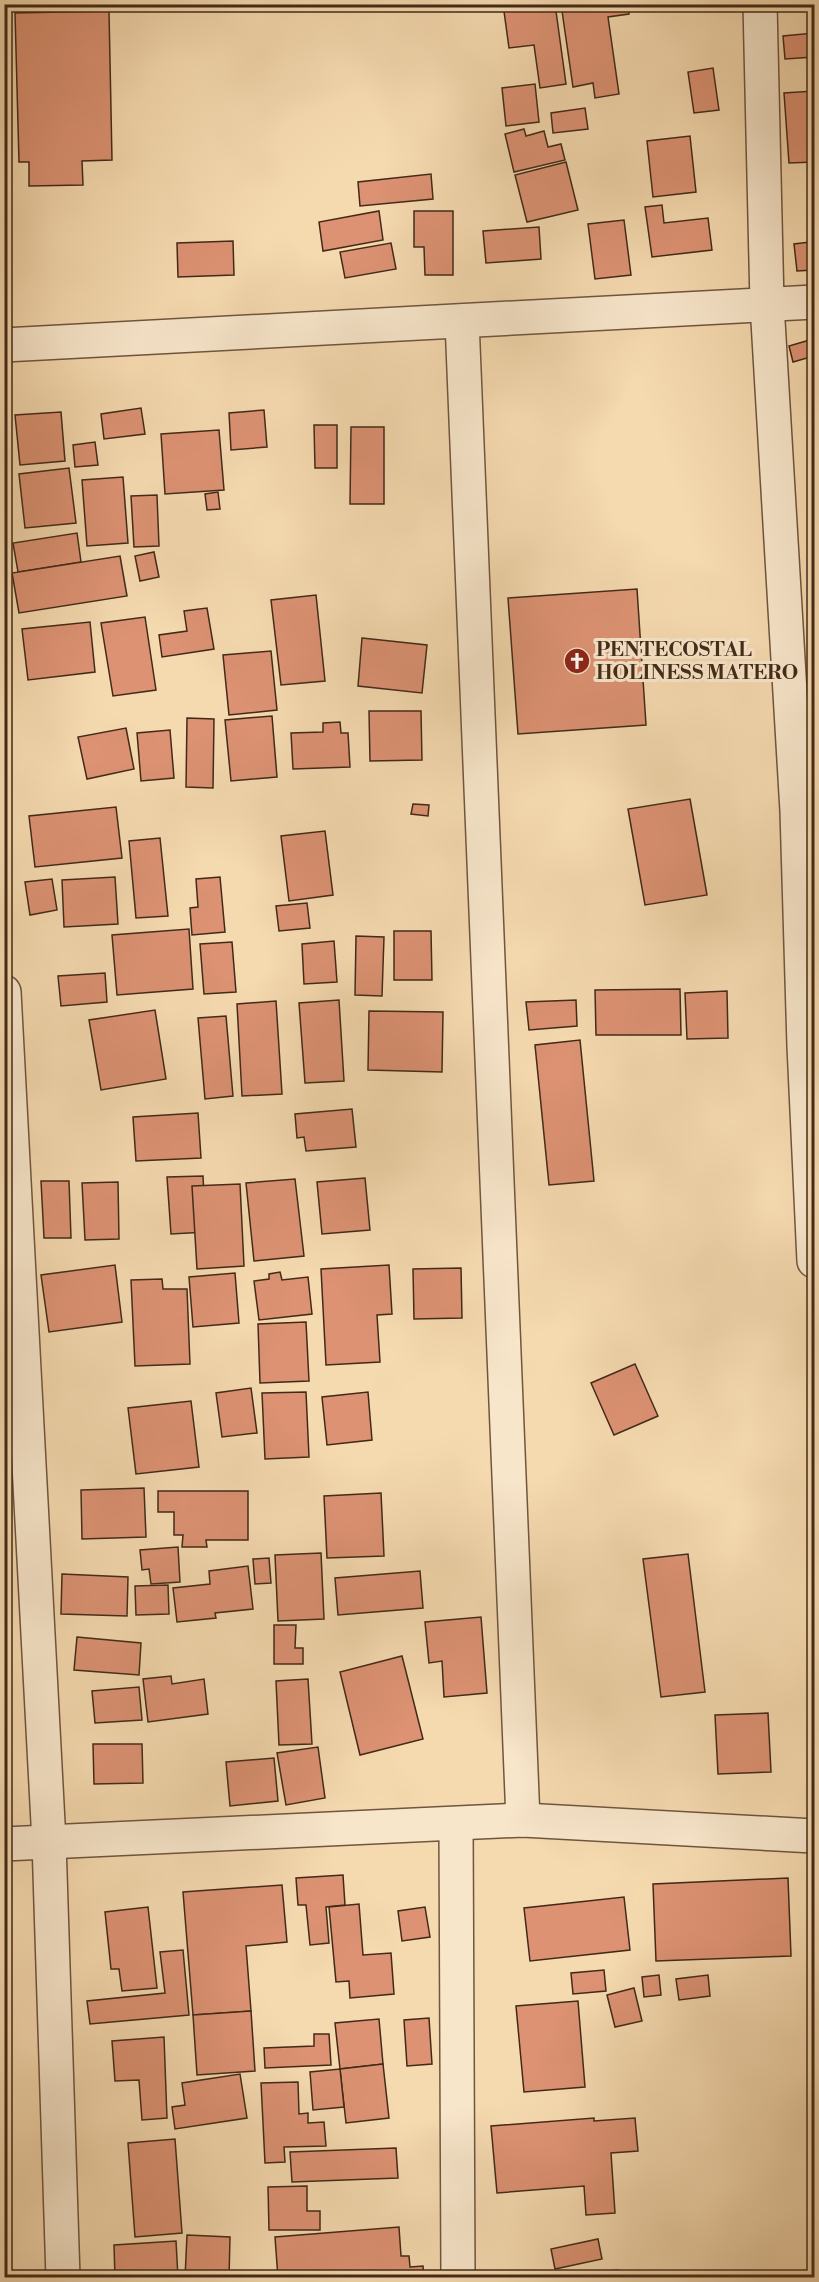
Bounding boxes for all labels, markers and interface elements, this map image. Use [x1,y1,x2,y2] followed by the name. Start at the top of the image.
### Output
[596,638,798,686] place label: PENTECOSTAL HOLINESS MATERO
[562,646,592,676] church icon: PENTECOSTAL HOLINESS MATERO

